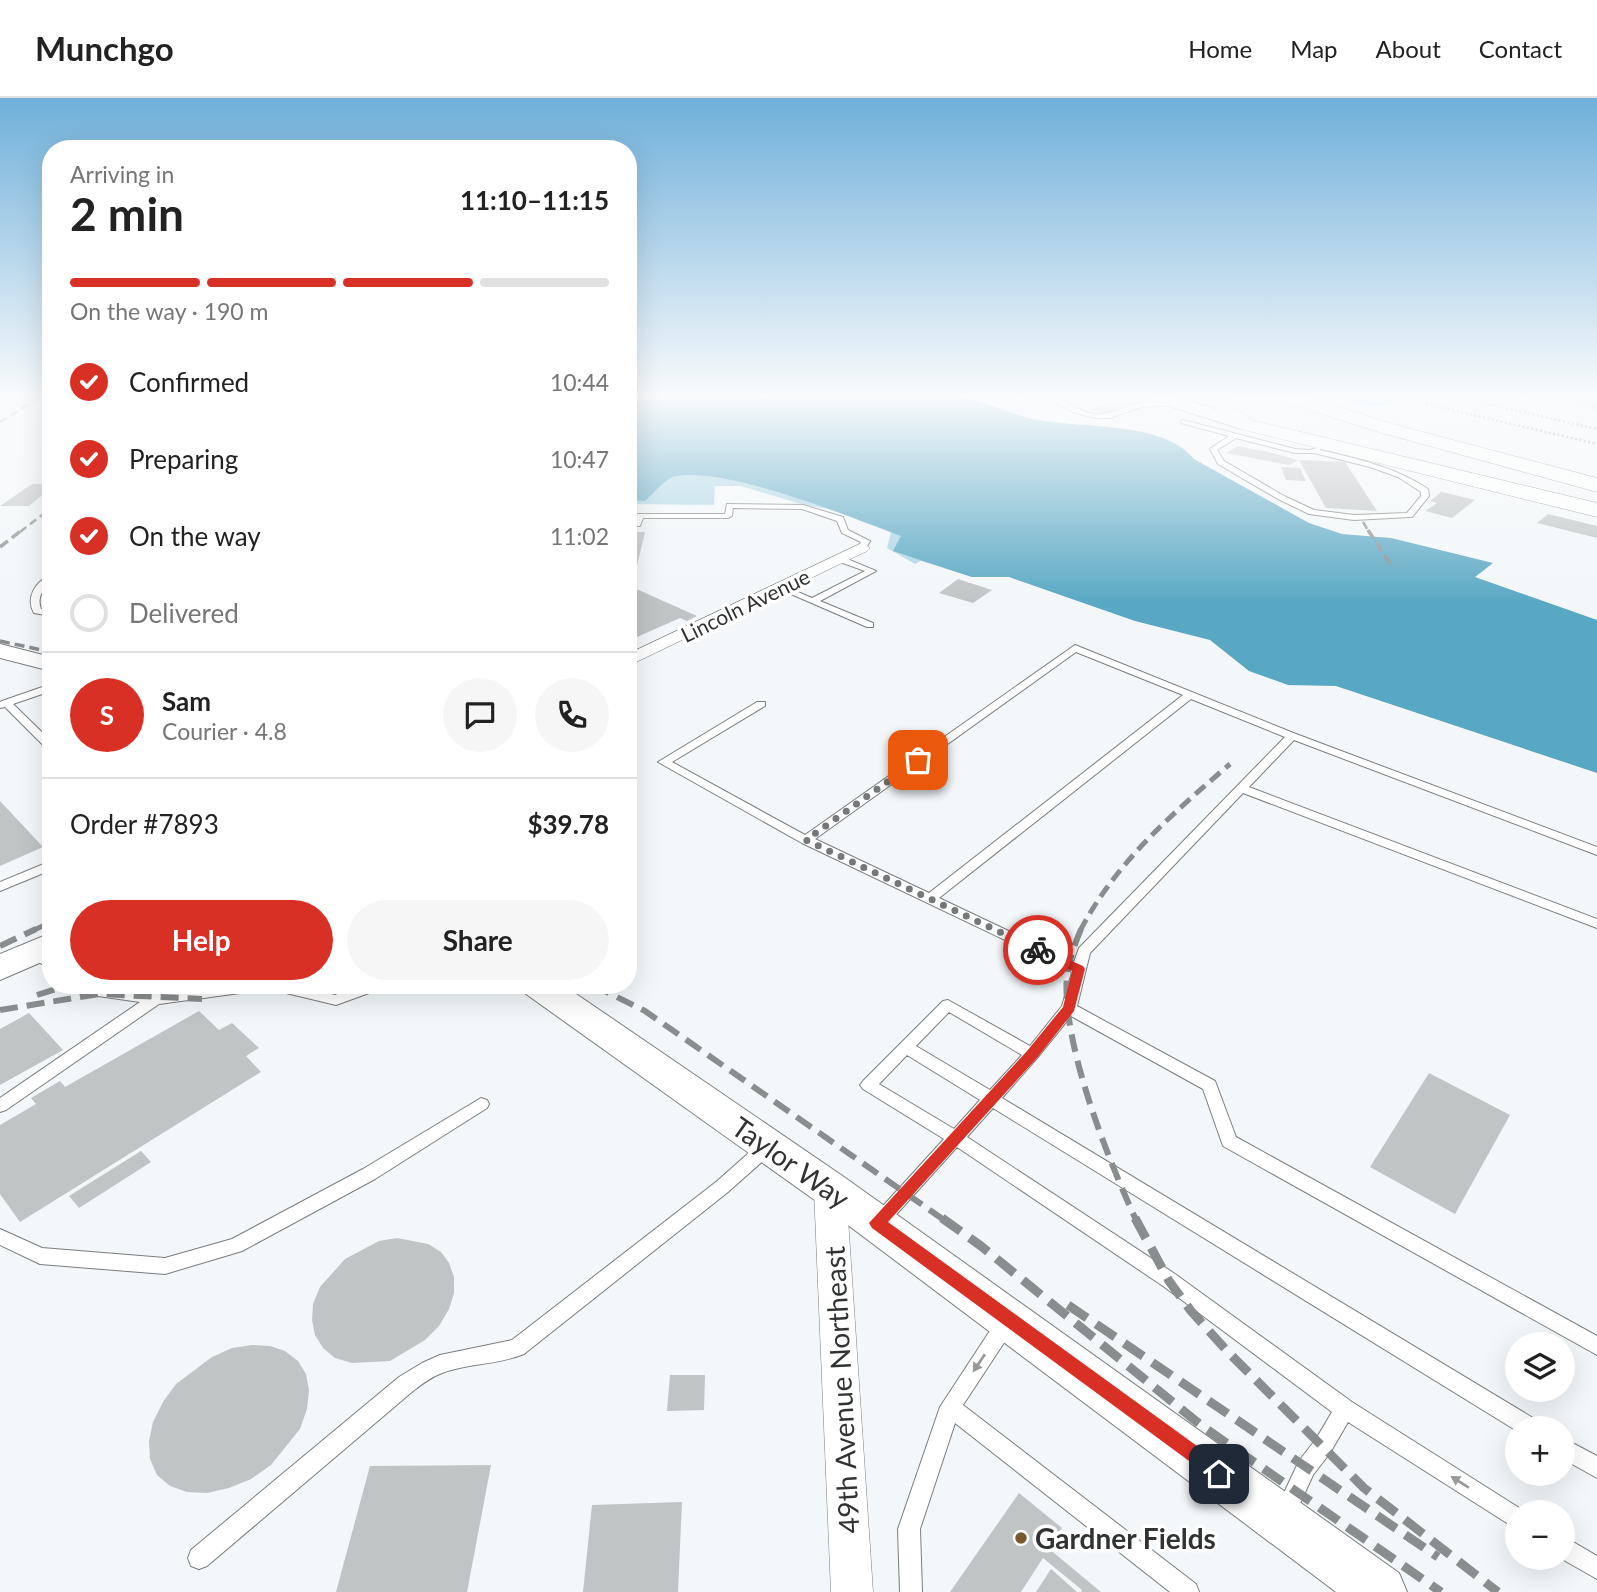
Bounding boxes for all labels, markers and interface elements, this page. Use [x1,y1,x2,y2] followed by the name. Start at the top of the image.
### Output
[35,28,174,68] text: Munchgo
[1188,34,1252,63] text: Home
[1290,34,1338,63] text: Map
[1376,34,1441,63] text: About
[1479,34,1562,63] text: Contact
[70,160,174,188] text: Arriving in
[460,184,609,216] text: 11:10–11:15
[70,186,184,241] text: 2 min
[70,297,269,325] text: On the way · 190 m
[70,363,108,401] icon: check
[129,366,249,398] text: Confirmed
[550,368,609,396] text: 10:44
[70,440,108,478] icon: check
[129,443,238,475] text: Preparing
[550,445,609,473] text: 10:47
[70,517,108,555] icon: check
[129,520,261,552] text: On the way
[550,522,609,550] text: 11:02
[677,563,813,647] street label: Lincoln Avenue
[129,597,239,629] text: Delivered
[443,678,517,752] button: chat
[535,678,609,752] button: phone
[162,685,211,717] text: Sam
[100,699,114,731] text: S
[162,717,287,745] text: Courier · 4.8
[888,730,948,790] pin
[899,741,937,779] icon: bag
[70,808,219,840] text: Order #7893
[527,808,609,840] text: $39.78
[70,900,333,980] button: Help
[347,900,609,980] button: Share
[1003,915,1073,985] courier
[1019,931,1057,969] icon: bike
[726,1109,857,1215] street label: Taylor Way
[816,1245,866,1535] street label: 49th Avenue Northeast
[1505,1332,1575,1570] map controls
[1505,1332,1575,1402] button: layers
[972,1354,986,1372] one-way arrow
[1505,1416,1575,1486] button: +
[1189,1444,1249,1504] pin
[1200,1455,1238,1493] icon: home
[1450,1475,1469,1488] one-way arrow
[1505,1500,1575,1570] button: −
[1035,1521,1216,1555] place label: Gardner Fields
[1013,1530,1029,1546] marker: Gardner Fields

